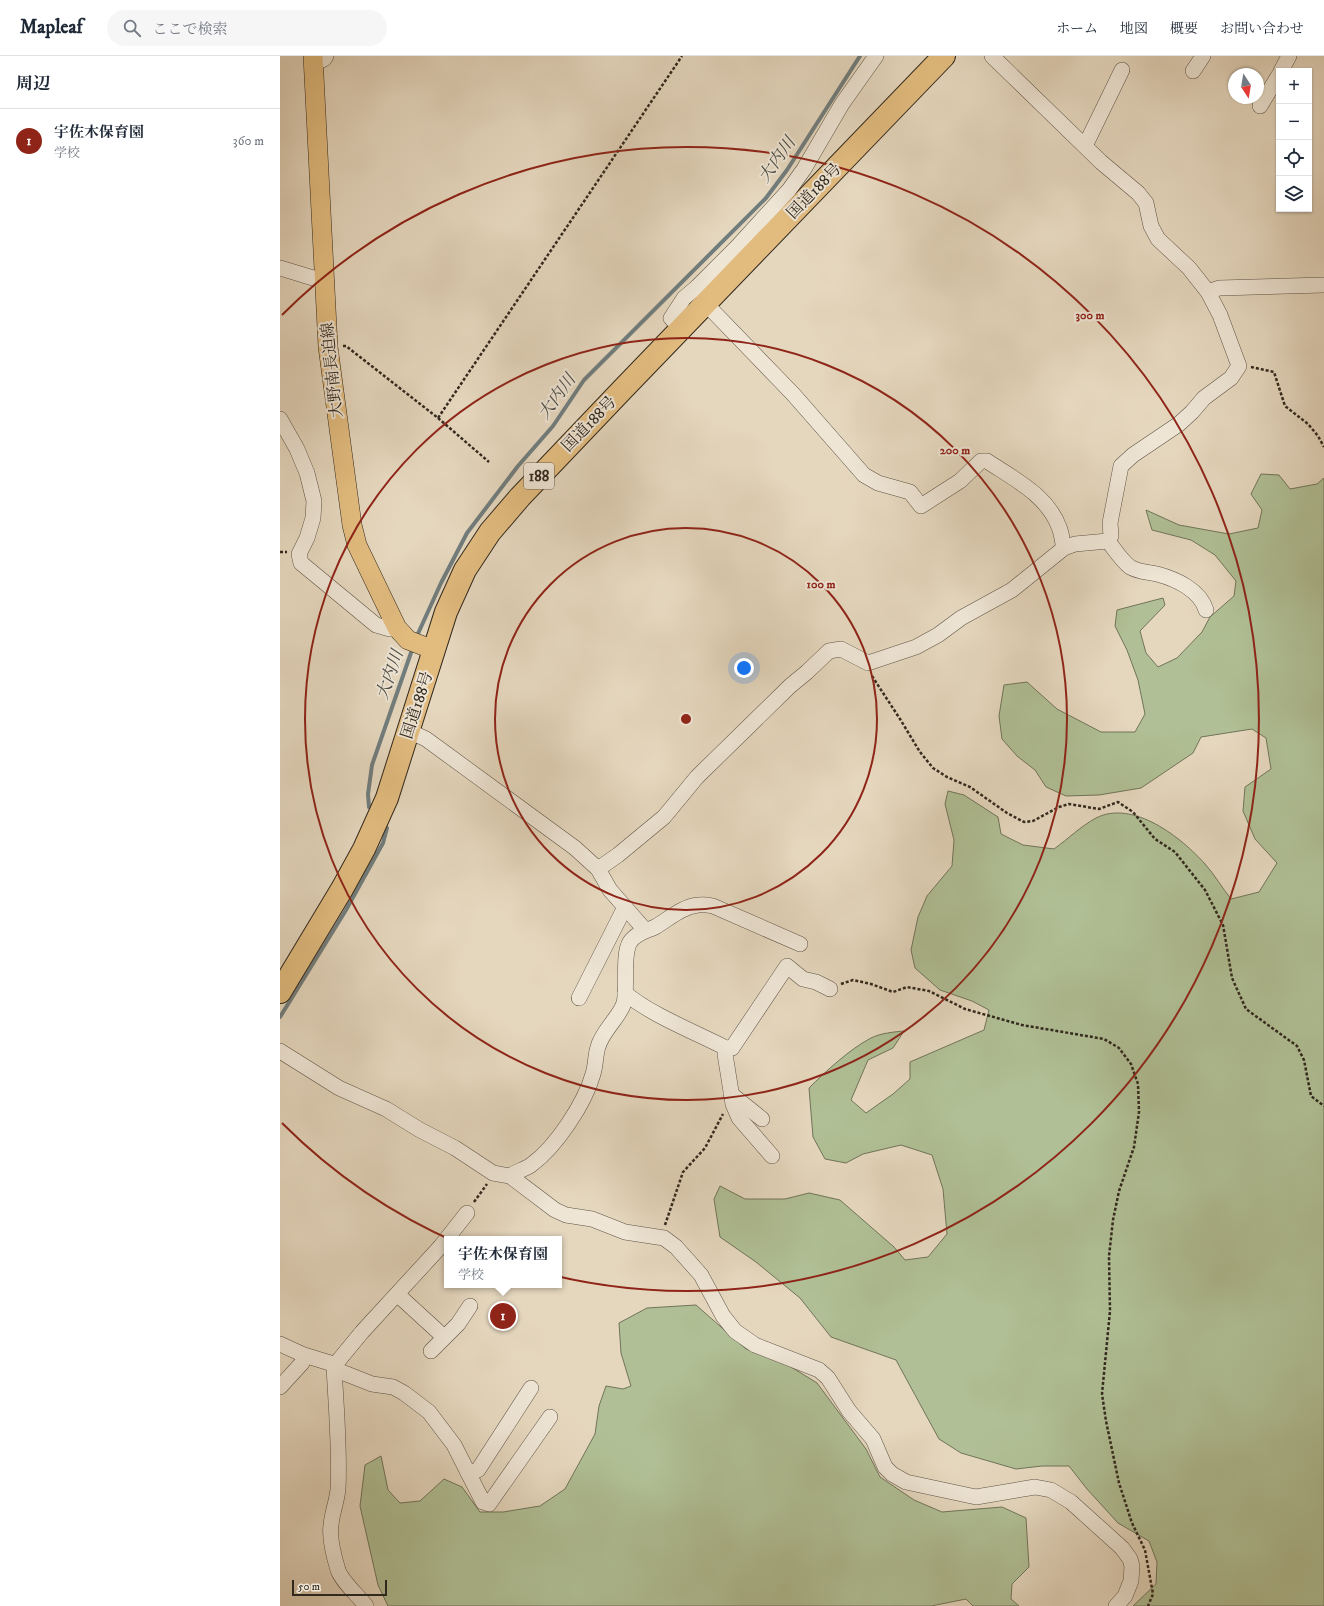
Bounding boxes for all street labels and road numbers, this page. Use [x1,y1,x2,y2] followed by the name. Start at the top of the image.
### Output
[783,159,845,223] street label: 国道188号
[317,321,347,419] street label: 大野南長迫線
[558,392,620,456] street label: 国道188号
[524,463,554,489] road number: 188
[397,669,437,741] street label: 国道188号

